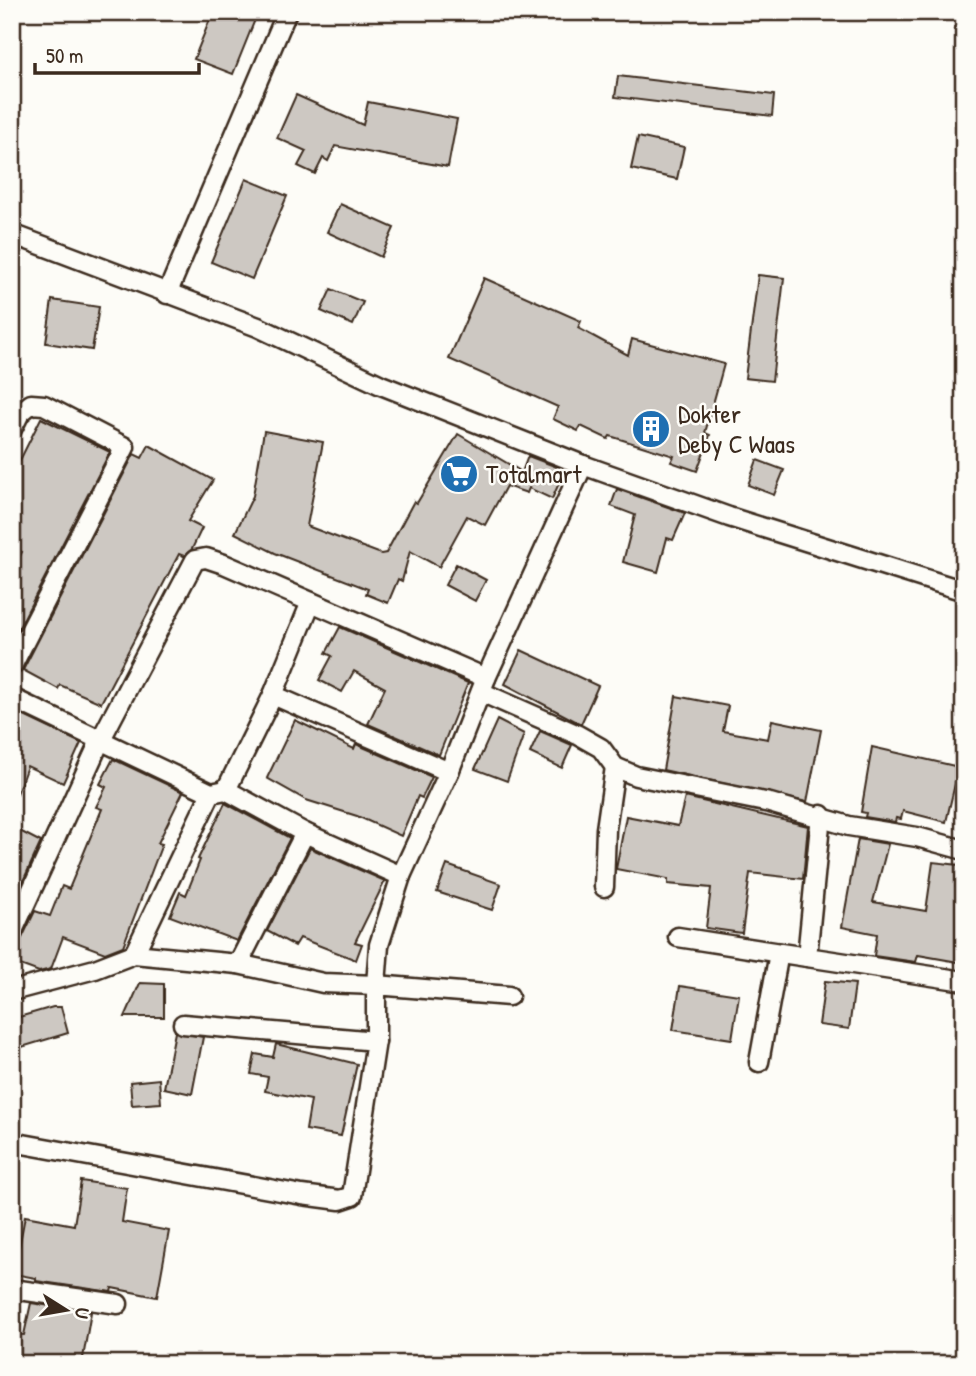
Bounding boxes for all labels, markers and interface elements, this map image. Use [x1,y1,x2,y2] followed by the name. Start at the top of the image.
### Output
[35,32,200,76] scale bar
[46,41,83,70] text: 50 m
[678,396,795,461] place label: Dokter Deby C Waas
[630,408,672,450] building icon: Dokter Deby C Waas
[438,453,480,495] supermarket icon: Totalmart
[486,456,583,491] place label: Totalmart
[32,1274,102,1344] north arrow
[69,1306,96,1321] text: U

